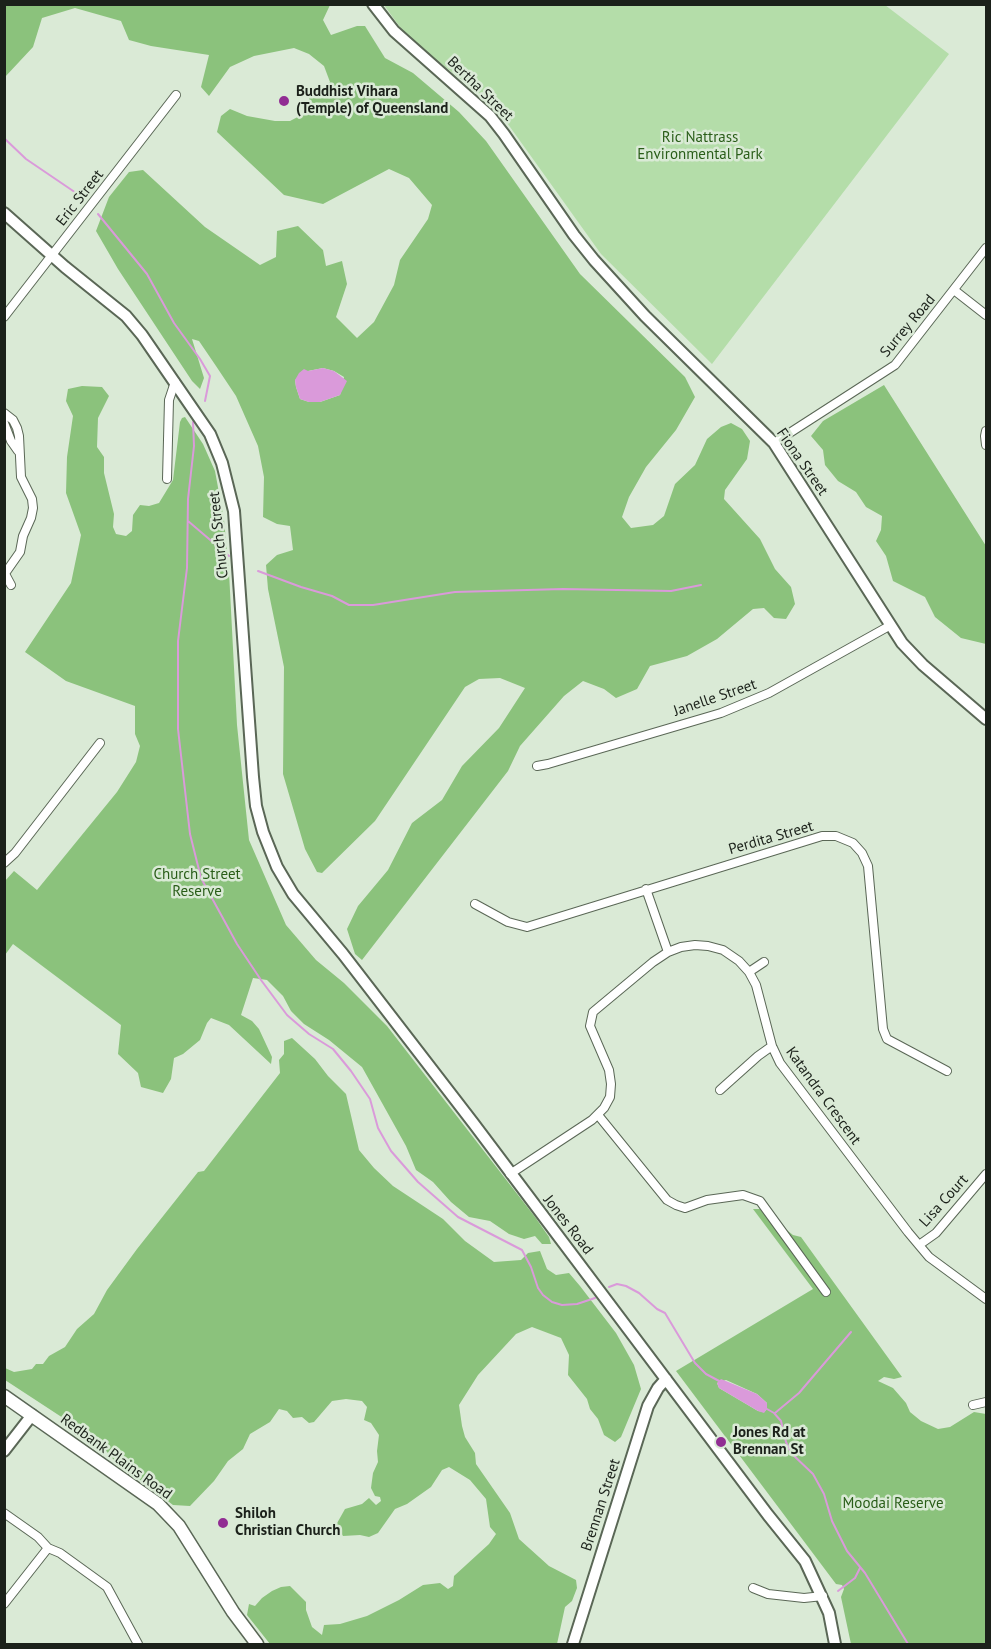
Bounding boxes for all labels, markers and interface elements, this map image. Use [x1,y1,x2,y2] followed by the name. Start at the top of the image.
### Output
[443,53,517,125] street label: Bertha Street
[296,83,448,118] place label: Buddhist Vihara (Temple) of Queensland
[277,94,291,108] marker: Buddhist Vihara (Temple) of Queensland
[637,129,763,164] park label: Ric Nattrass Environmental Park
[53,166,107,230] street label: Eric Street
[877,291,939,361] street label: Surrey Road
[772,425,832,499] street label: Fiona Street
[205,491,233,579] street label: Church Street
[671,675,759,721] street label: Janelle Street
[726,817,816,859] street label: Perdita Street
[153,866,241,901] park label: Church Street Reserve
[782,1044,864,1148] street label: Katandra Crescent
[916,1171,972,1231] street label: Lisa Court
[539,1192,597,1258] street label: Jones Road
[57,1411,175,1503] street label: Redbank Plains Road
[733,1424,806,1459] place label: Jones Rd at Brennan St
[714,1435,728,1449] marker: Jones Rd at Brennan St
[578,1457,624,1553] street label: Brennan Street
[842,1495,944,1513] park label: Moodai Reserve
[235,1505,340,1540] place label: Shiloh Christian Church
[216,1516,230,1530] marker: Shiloh Christian Church

